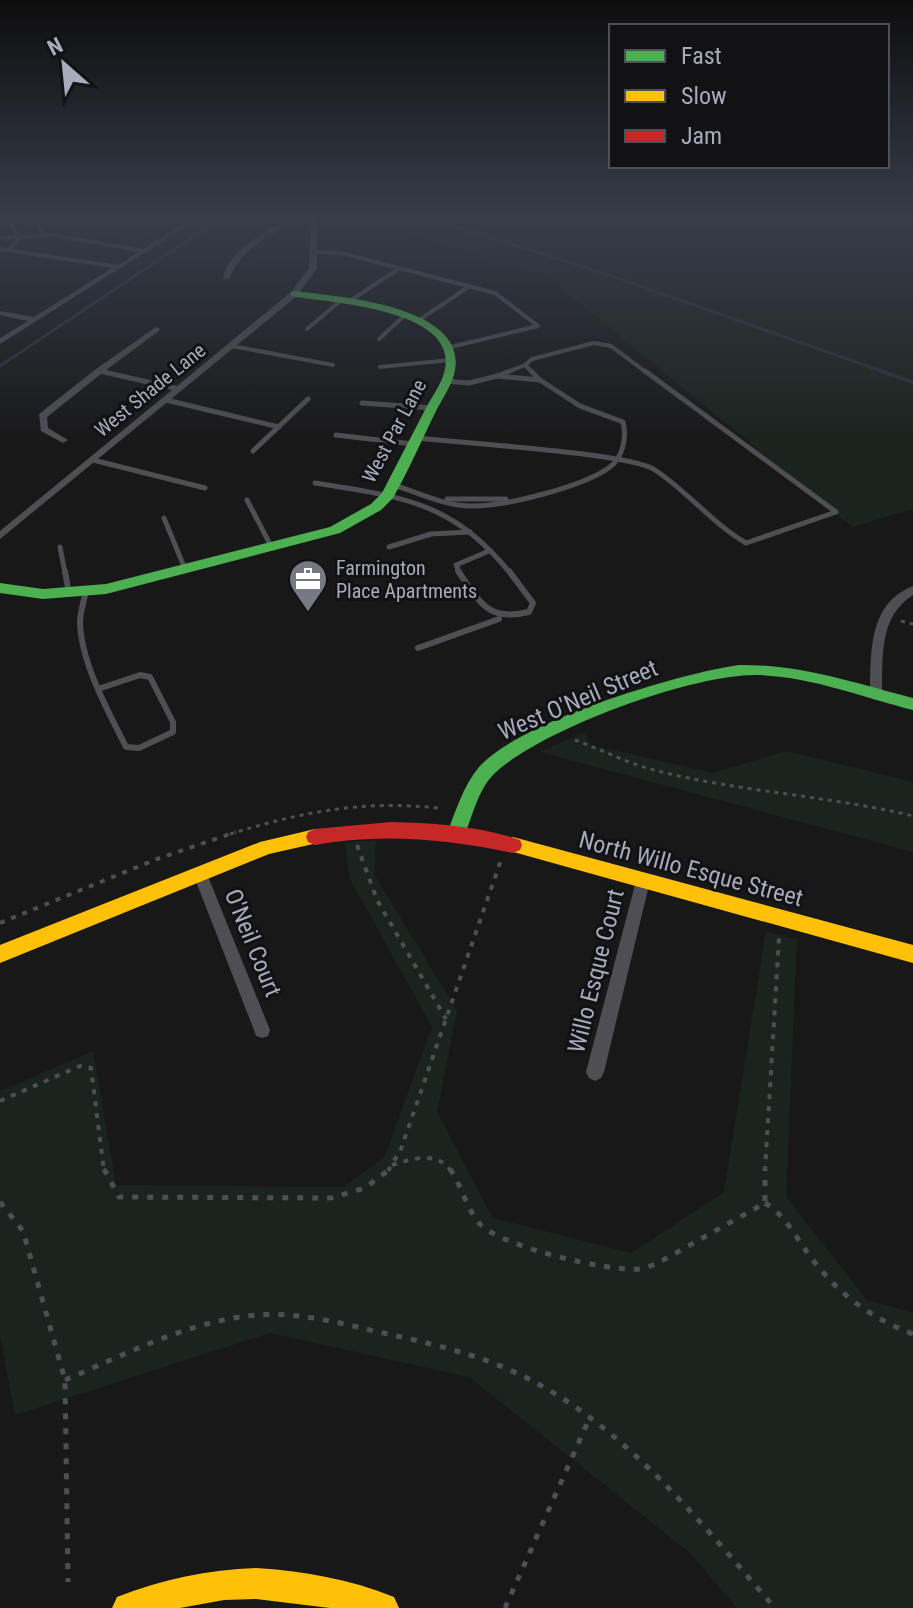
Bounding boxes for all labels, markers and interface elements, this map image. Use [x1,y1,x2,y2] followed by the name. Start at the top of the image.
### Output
[24,24,104,104] north arrow
[609,24,889,168] legend
[43,32,67,61] text: N
[681,42,722,70] text: Fast
[681,82,727,110] text: Slow
[681,122,722,150] text: Jam
[90,338,210,442] street label: West Shade Lane
[357,375,431,487] street label: West Par Lane
[336,556,477,603] place label: Farmington Place Apartments
[287,558,329,613] office icon: Farmington Place Apartments
[494,654,662,746] street label: West O'Neil Street
[576,826,806,912] street label: North Willo Esque Street
[219,885,287,1001] street label: O'Neil Court
[562,886,630,1056] street label: Willo Esque Court

